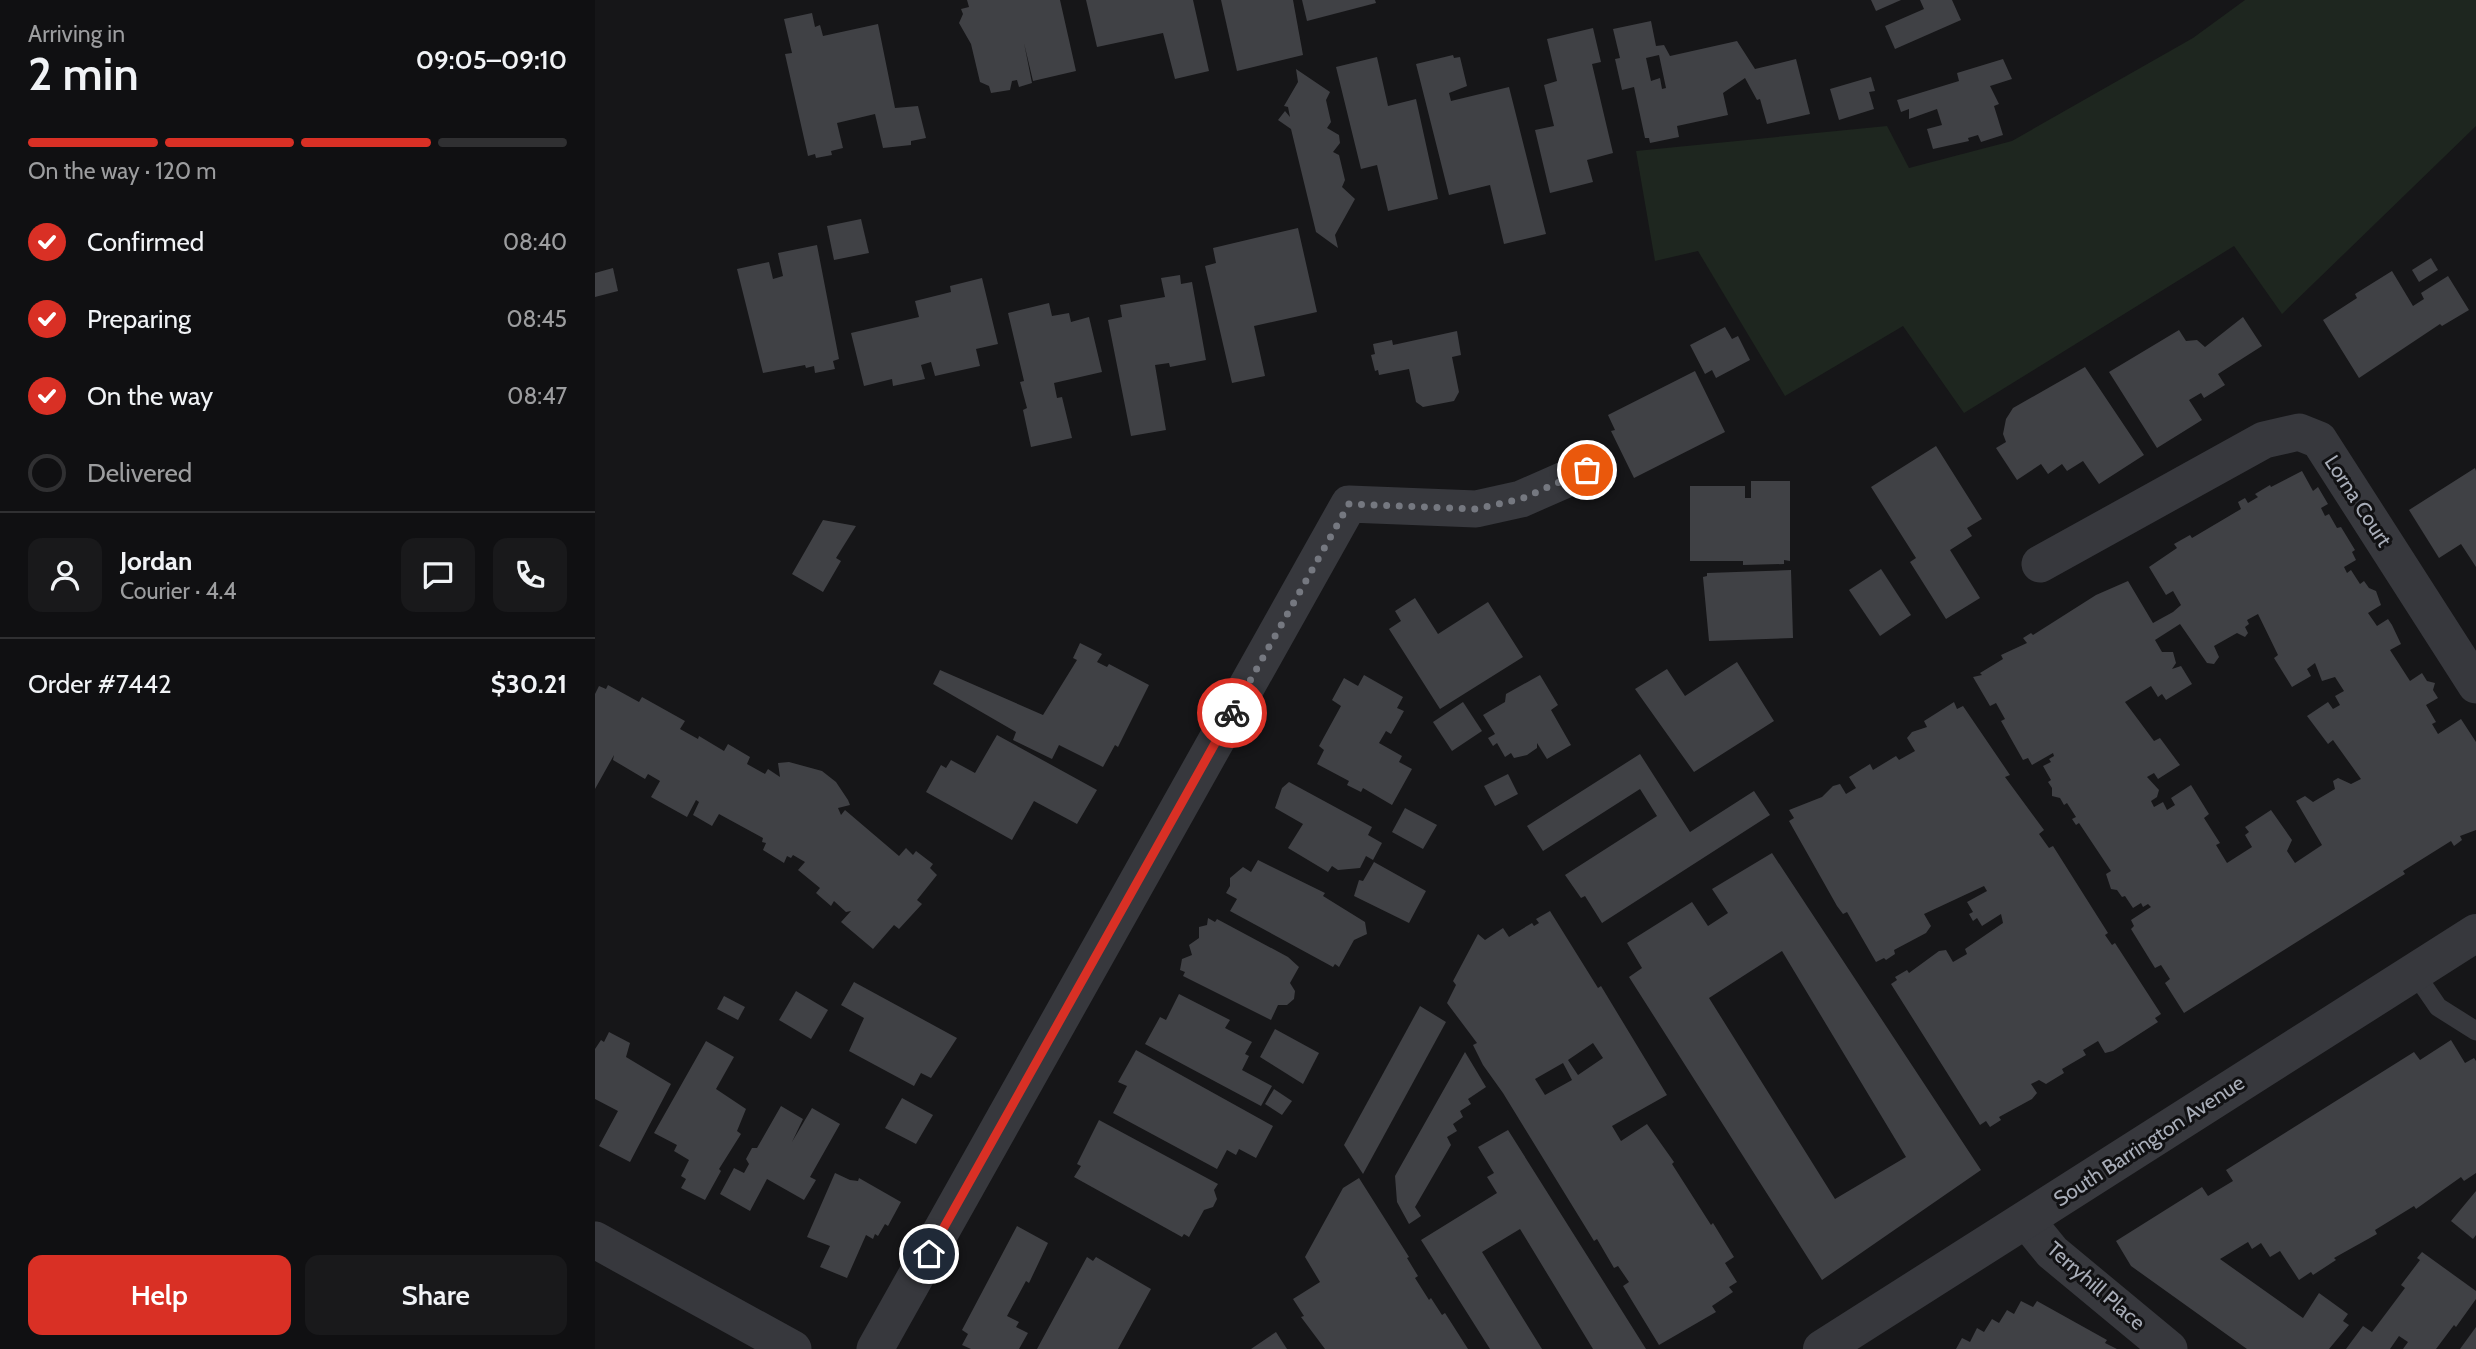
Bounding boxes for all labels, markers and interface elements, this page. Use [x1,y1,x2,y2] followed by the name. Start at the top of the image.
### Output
[28,20,125,48] text: Arriving in
[416,44,567,76] text: 09:05–09:10
[28,46,139,102] text: 2 min
[28,157,216,185] text: On the way · 120 m
[28,223,66,261] icon: check
[87,226,204,258] text: Confirmed
[503,228,567,256] text: 08:40
[28,300,66,338] icon: check
[87,303,191,335] text: Preparing
[506,305,567,333] text: 08:45
[28,377,66,415] icon: check
[87,380,213,412] text: On the way
[507,382,567,410] text: 08:47
[1557,440,1617,500] pin
[2320,450,2397,551] street label: Lorna Court
[1568,451,1606,489] icon: bag
[87,457,192,489] text: Delivered
[28,538,102,612] button: person
[401,538,475,612] button: chat
[493,538,567,612] button: phone
[120,545,192,577] text: Jordan
[120,577,237,605] text: Courier · 4.4
[28,668,172,700] text: Order #7442
[491,668,567,700] text: $30.21
[1197,678,1267,748] courier
[1213,694,1251,732] icon: bike
[2049,1069,2249,1212] street label: South Barrington Avenue
[899,1224,959,1284] pin
[910,1235,948,1273] icon: home
[2042,1236,2151,1335] street label: Terryhill Place
[28,1255,291,1335] button: Help
[305,1255,567,1335] button: Share

